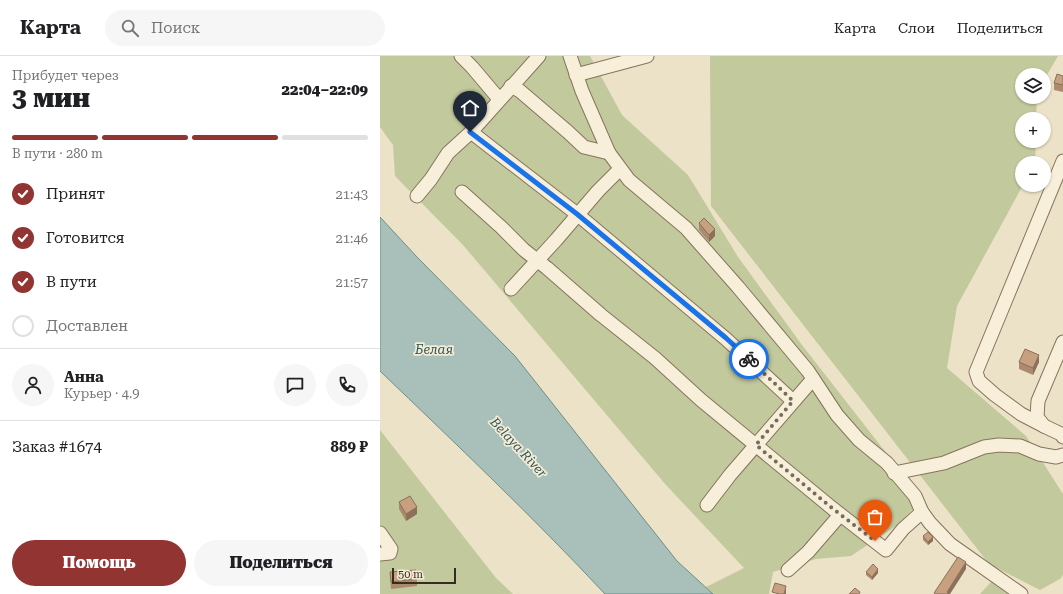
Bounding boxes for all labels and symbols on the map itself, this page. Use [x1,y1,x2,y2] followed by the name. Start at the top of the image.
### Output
[453,91,487,132] pin
[729,339,769,379] courier
[414,342,453,357] water label: Белая
[487,414,550,481] water label: Belaya River
[858,500,892,541] pin
[392,566,456,585] scale bar

